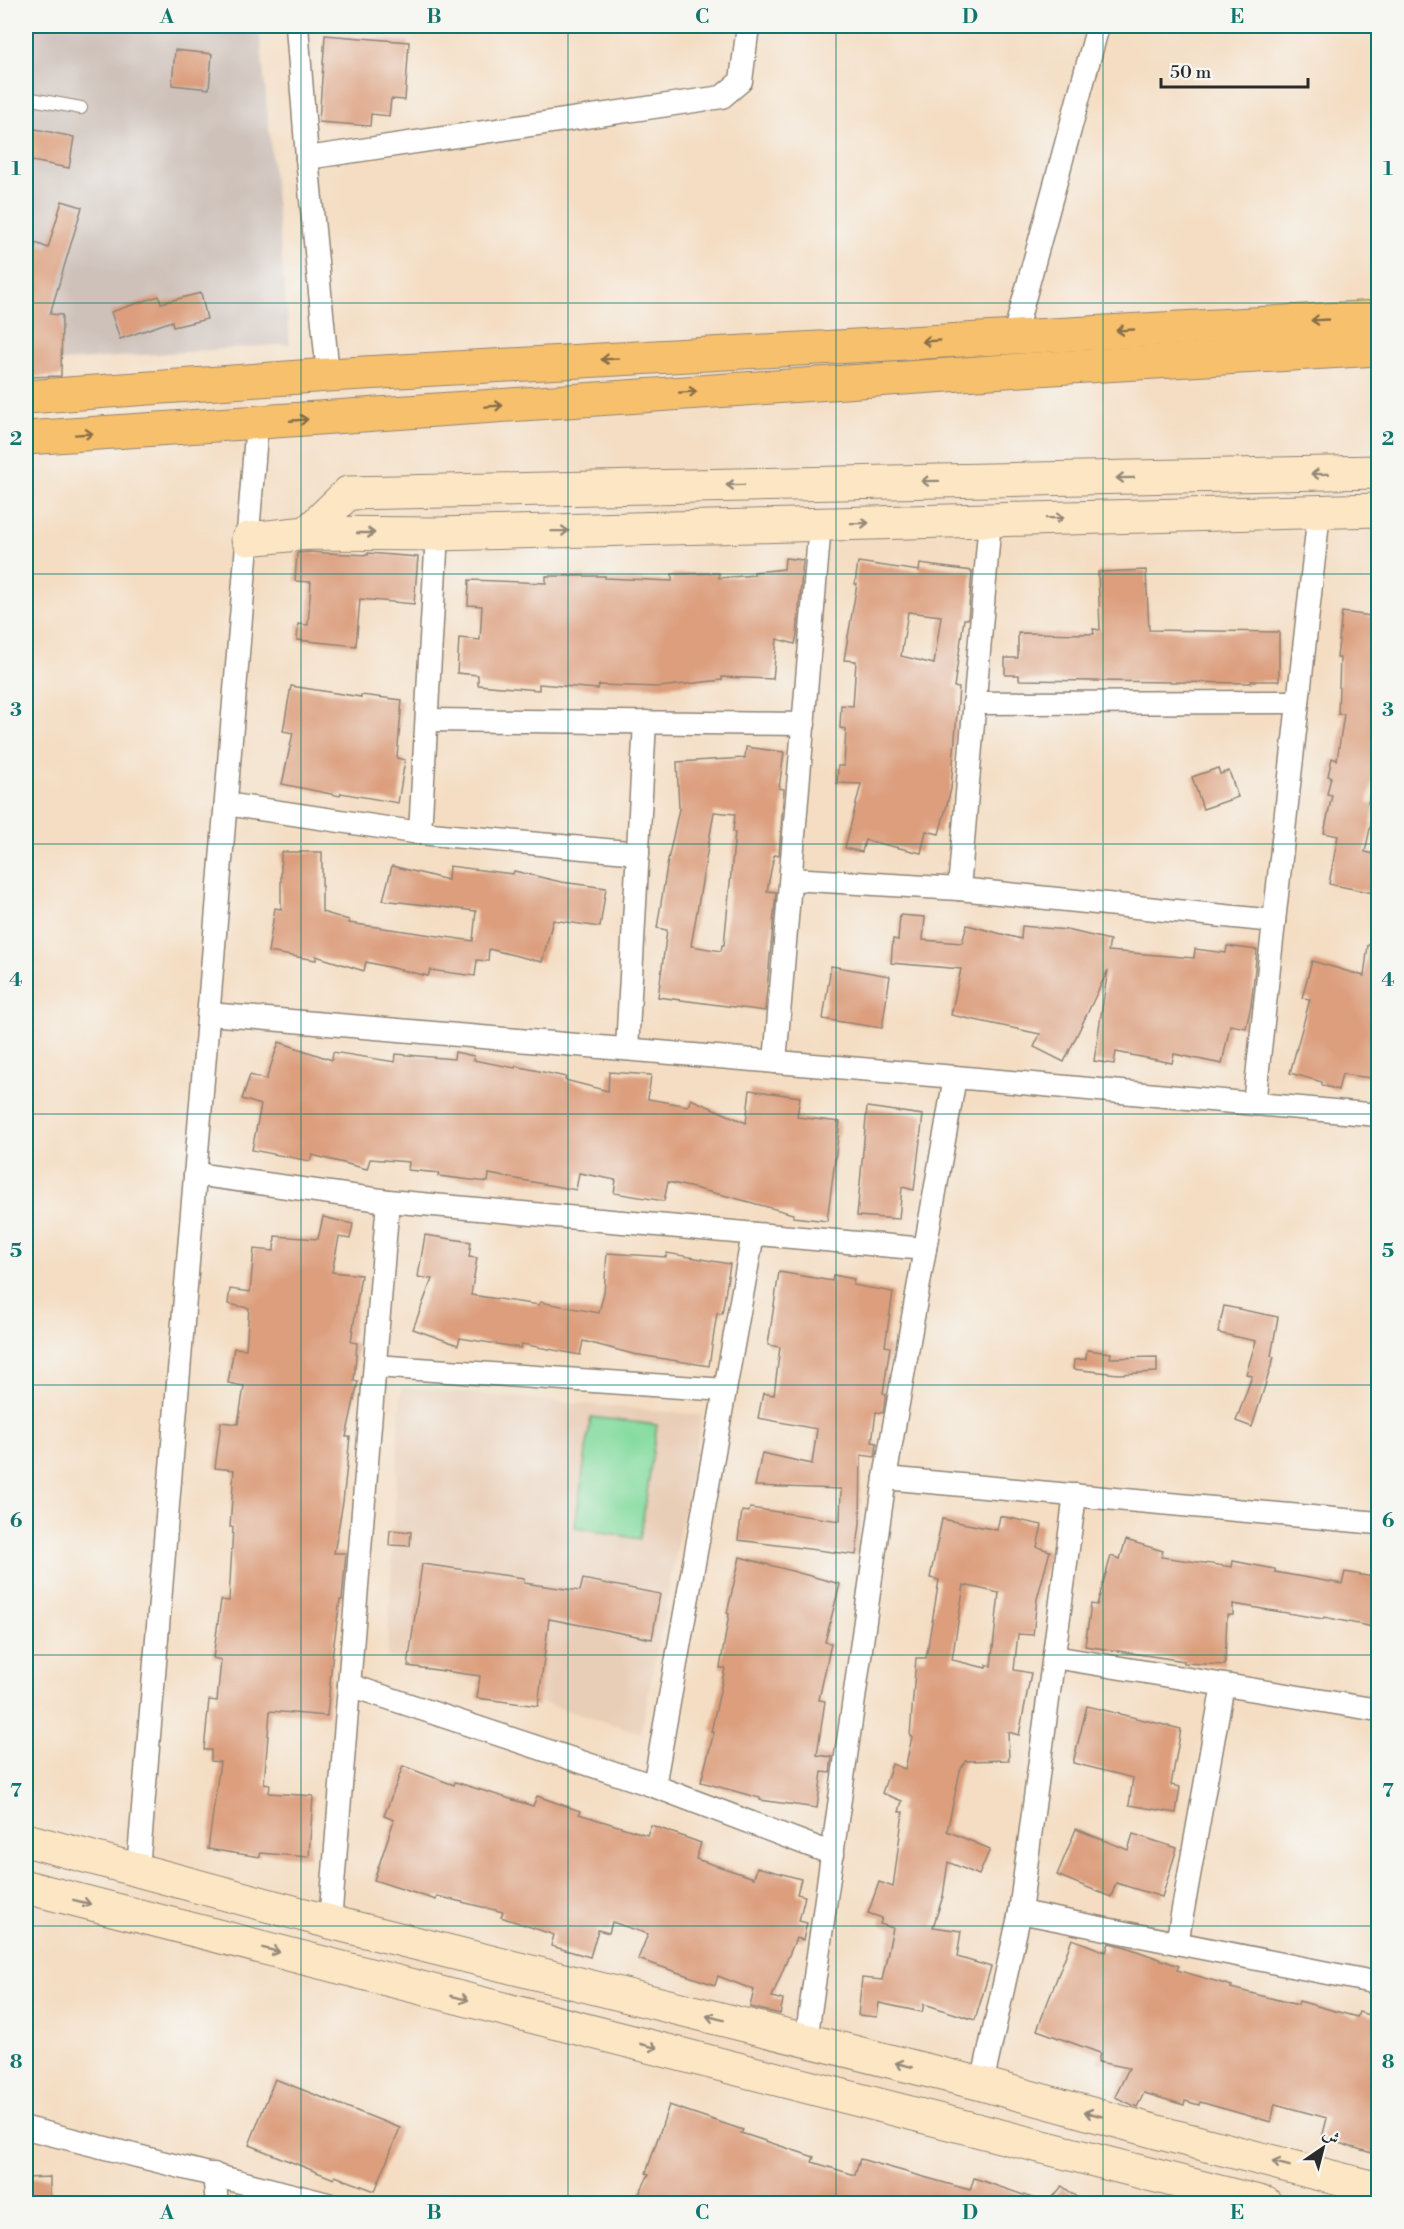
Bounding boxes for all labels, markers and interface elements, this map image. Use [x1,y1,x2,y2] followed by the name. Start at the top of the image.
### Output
[159,5,175,30] text: A
[426,5,442,30] text: B
[695,5,709,30] text: C
[962,5,978,30] text: D
[1230,5,1244,30] text: E
[1161,51,1308,89] scale bar
[1170,61,1212,84] text: 50 m
[11,157,21,182] text: 1
[1383,157,1393,182] text: 1
[1311,314,1331,325] one-way arrow
[1116,324,1136,335] one-way arrow
[921,335,941,346] one-way arrow
[601,354,621,365] one-way arrow
[678,387,698,398] one-way arrow
[483,400,503,411] one-way arrow
[289,414,309,425] one-way arrow
[10,427,22,452] text: 2
[1382,427,1394,452] text: 2
[73,428,93,439] one-way arrow
[1311,468,1331,479] one-way arrow
[1116,472,1136,483] one-way arrow
[921,476,941,487] one-way arrow
[726,480,746,491] one-way arrow
[1045,513,1065,524] one-way arrow
[850,518,870,529] one-way arrow
[550,525,570,537] one-way arrow
[355,528,375,539] one-way arrow
[10,698,22,723] text: 3
[1382,698,1394,723] text: 3
[9,968,23,993] text: 4
[1381,968,1395,993] text: 4
[10,1239,22,1264] text: 5
[1382,1239,1394,1264] text: 5
[10,1509,23,1534] text: 6
[1382,1509,1395,1534] text: 6
[10,1779,22,1804] text: 7
[1382,1779,1394,1804] text: 7
[72,1896,91,1908] one-way arrow
[261,1944,280,1956] one-way arrow
[450,1993,469,2004] one-way arrow
[706,2011,725,2023] one-way arrow
[639,2041,658,2053] one-way arrow
[10,2050,23,2075] text: 8
[1382,2050,1395,2075] text: 8
[895,2058,914,2070] one-way arrow
[1083,2108,1102,2119] one-way arrow
[1293,2118,1353,2178] north arrow
[1319,2124,1343,2149] text: ش
[1272,2157,1291,2169] one-way arrow
[159,2201,175,2226] text: A
[426,2201,442,2226] text: B
[695,2201,709,2226] text: C
[962,2201,978,2226] text: D
[1230,2201,1244,2226] text: E

